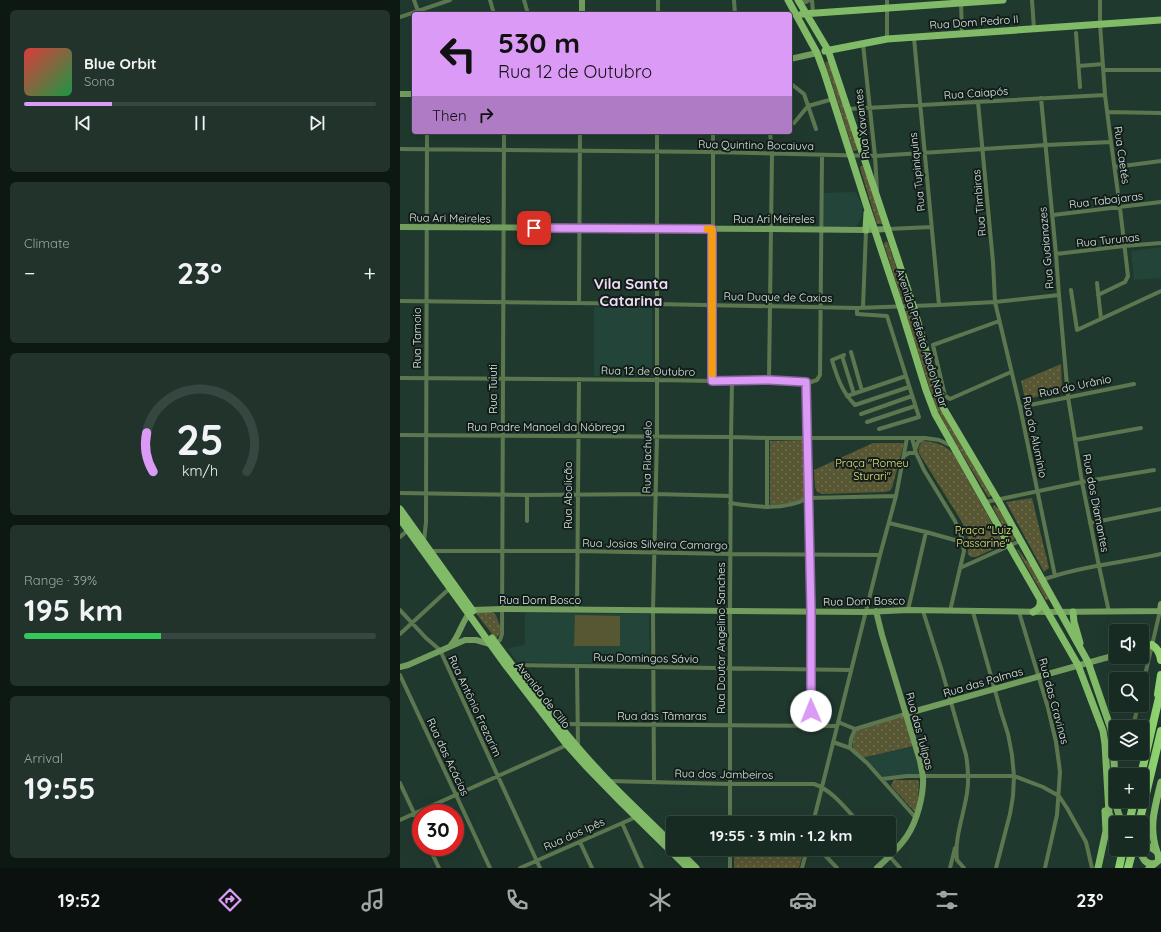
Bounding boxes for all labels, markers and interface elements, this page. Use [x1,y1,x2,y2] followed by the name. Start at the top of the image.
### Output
[929,12,1019,32] street label: Rua Dom Pedro II
[498,25,580,60] text: 530 m
[432,28,484,80] icon: left
[84,54,157,73] text: Blue Orbit
[498,60,652,83] text: Rua 12 de Outubro
[84,73,115,89] text: Sona
[943,84,1009,102] street label: Rua Caiapós
[851,88,873,160] street label: Rua Xavantes
[475,104,497,126] icon: right
[432,106,467,125] text: Then
[72,112,94,134] icon: previous
[189,112,211,134] icon: pause
[306,112,328,134] icon: next
[1111,125,1133,185] street label: Rua Caetés
[906,132,928,212] street label: Rua Tupiniquins
[698,137,814,153] street label: Rua Quintino Bocaiuva
[969,169,989,237] street label: Rua Timbiras
[1068,189,1144,211] street label: Rua Tabajaras
[1035,206,1057,290] street label: Rua Guaianazes
[409,210,491,226] street label: Rua Ari Meireles
[517,211,551,245] pin
[733,212,815,226] street label: Rua Ari Meireles
[523,217,545,239] icon: arrive
[1076,230,1140,250] street label: Rua Turunas
[24,235,70,251] text: Climate
[177,254,222,292] text: 23°
[24,259,35,287] text: −
[364,259,376,287] text: +
[893,267,951,410] street label: Avenida Prefeito Abdo Najar
[594,274,668,310] district label: Vila Santa Catarina
[724,289,832,305] street label: Rua Duque de Caxias
[410,307,424,369] street label: Rua Tamoio
[601,363,696,379] street label: Rua 12 de Outubro
[486,364,500,414] street label: Rua Tuiuti
[1038,371,1113,400] street label: Rua do Urânio
[1020,395,1051,479] street label: Rua do Alumínio
[176,413,224,465] text: 25
[467,420,625,434] street label: Rua Padre Manoel da Nóbrega
[639,420,655,494] street label: Rua Riachuelo
[1080,453,1112,553] street label: Rua dos Diamantes
[835,456,909,483] park label: Praça "Romeu Sturari"
[561,461,575,529] street label: Rua Abolição
[182,462,218,480] text: km/h
[955,523,1011,550] park label: Praça "Luiz Passarine"
[582,536,728,552] street label: Rua Josias Silveira Camargo
[714,562,728,714] street label: Rua Doutor Angelino Sanches
[24,572,97,588] text: Range · 39%
[24,591,123,629] text: 195 km
[499,593,581,607] street label: Rua Dom Bosco
[823,593,906,609] street label: Rua Dom Bosco
[1109,624,1149,856] map controls
[1109,624,1149,664] button: sound
[593,650,699,666] street label: Rua Domingos Sávio
[445,653,505,759] street label: Rua Antônio Frezarim
[1036,656,1072,746] street label: Rua das Cravinas
[513,659,574,731] street label: Avenida de Cillo
[942,664,1024,700] street label: Rua das Palmas
[1109,672,1149,712] button: search
[790,690,832,732] position arrow
[903,691,937,771] street label: Rua das Tulipas
[617,709,707,723] street label: Rua das Tâmaras
[424,716,472,798] street label: Rua das Acácias
[1109,720,1149,760] button: layers
[24,750,63,766] text: Arrival
[675,766,773,782] street label: Rua dos Jambeiros
[1109,768,1149,808] button: +
[24,769,95,807] text: 19:55
[412,804,464,856] speed limit sign: 30
[541,814,607,854] street label: Rua dos Ipês
[1109,816,1149,856] button: −
[710,826,852,845] text: 19:55 · 3 min · 1.2 km
[216,886,244,914] icon: directions
[359,886,387,914] icon: music
[503,886,531,914] icon: phone
[646,886,674,914] icon: climate
[789,886,817,914] icon: car
[933,886,961,914] icon: filters
[58,889,100,912] text: 19:52
[1076,889,1103,912] text: 23°

